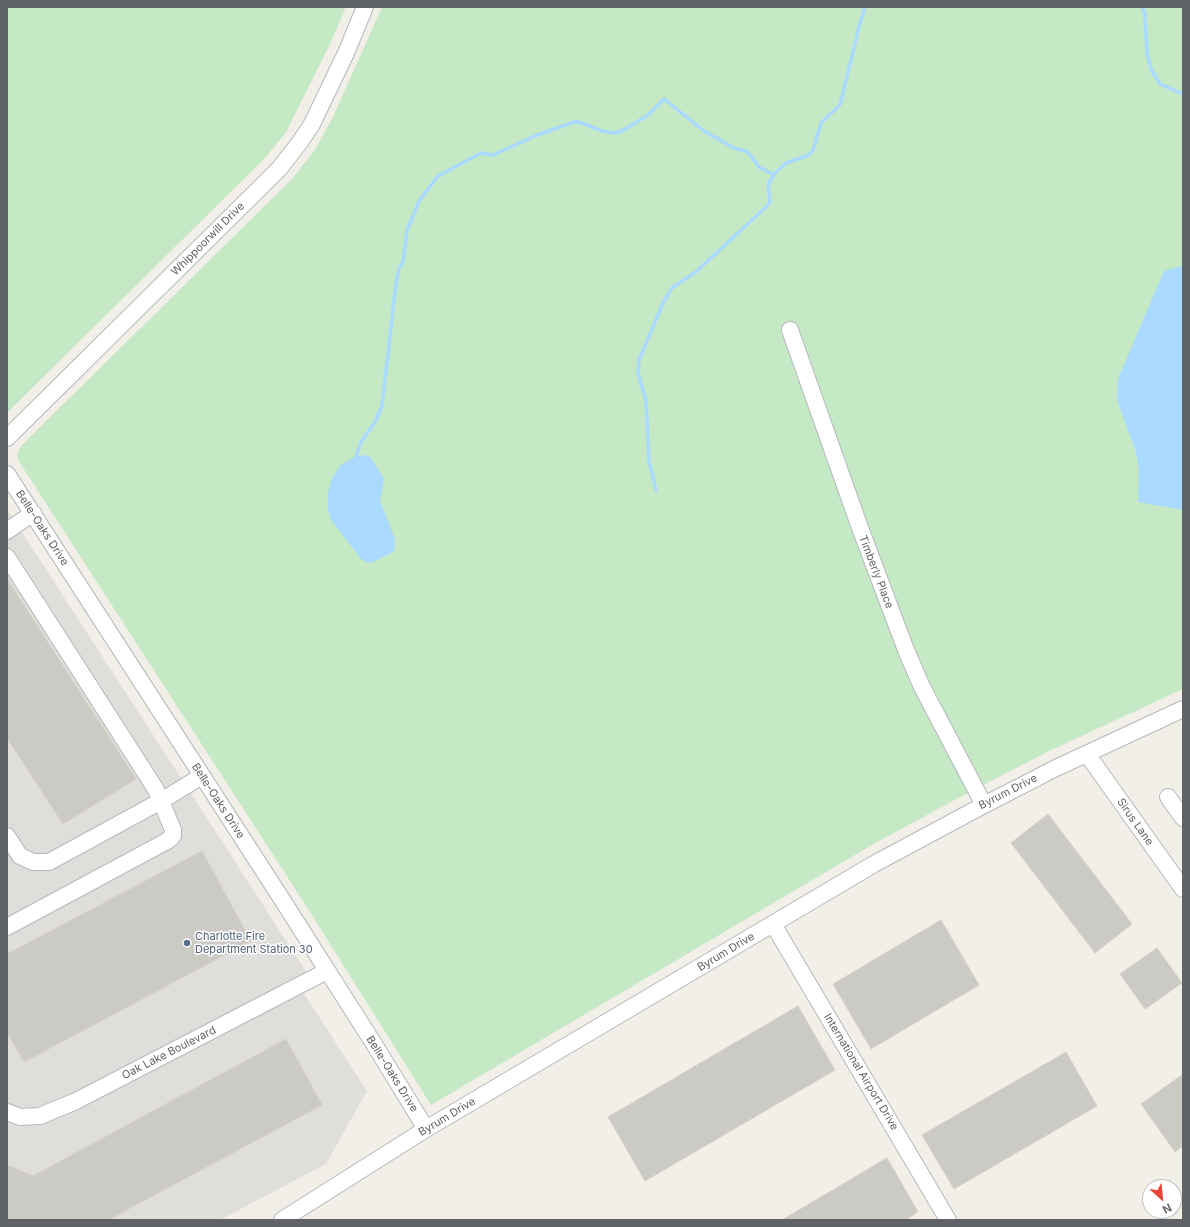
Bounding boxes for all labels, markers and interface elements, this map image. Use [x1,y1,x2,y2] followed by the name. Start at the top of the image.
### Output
[169,200,247,278] street label: Whippoorwill Drive
[13,488,71,568] street label: Belle-Oaks Drive
[856,533,896,611] street label: Timberly Place
[189,761,247,841] street label: Belle-Oaks Drive
[976,772,1040,812] street label: Byrum Drive
[1114,796,1156,848] street label: Sirus Lane
[195,930,313,956] place label: Charlotte Fire Department Station 30
[695,930,757,974] street label: Byrum Drive
[182,938,192,948] marker: Charlotte Fire Department Station 30
[821,1011,901,1133] street label: International Airport Drive
[120,1024,218,1082] street label: Oak Lake Boulevard
[363,1034,421,1114] street label: Belle-Oaks Drive
[416,1095,478,1139] street label: Byrum Drive
[1142,1179,1182,1219] north arrow
[1160,1201,1174,1217] text: N

